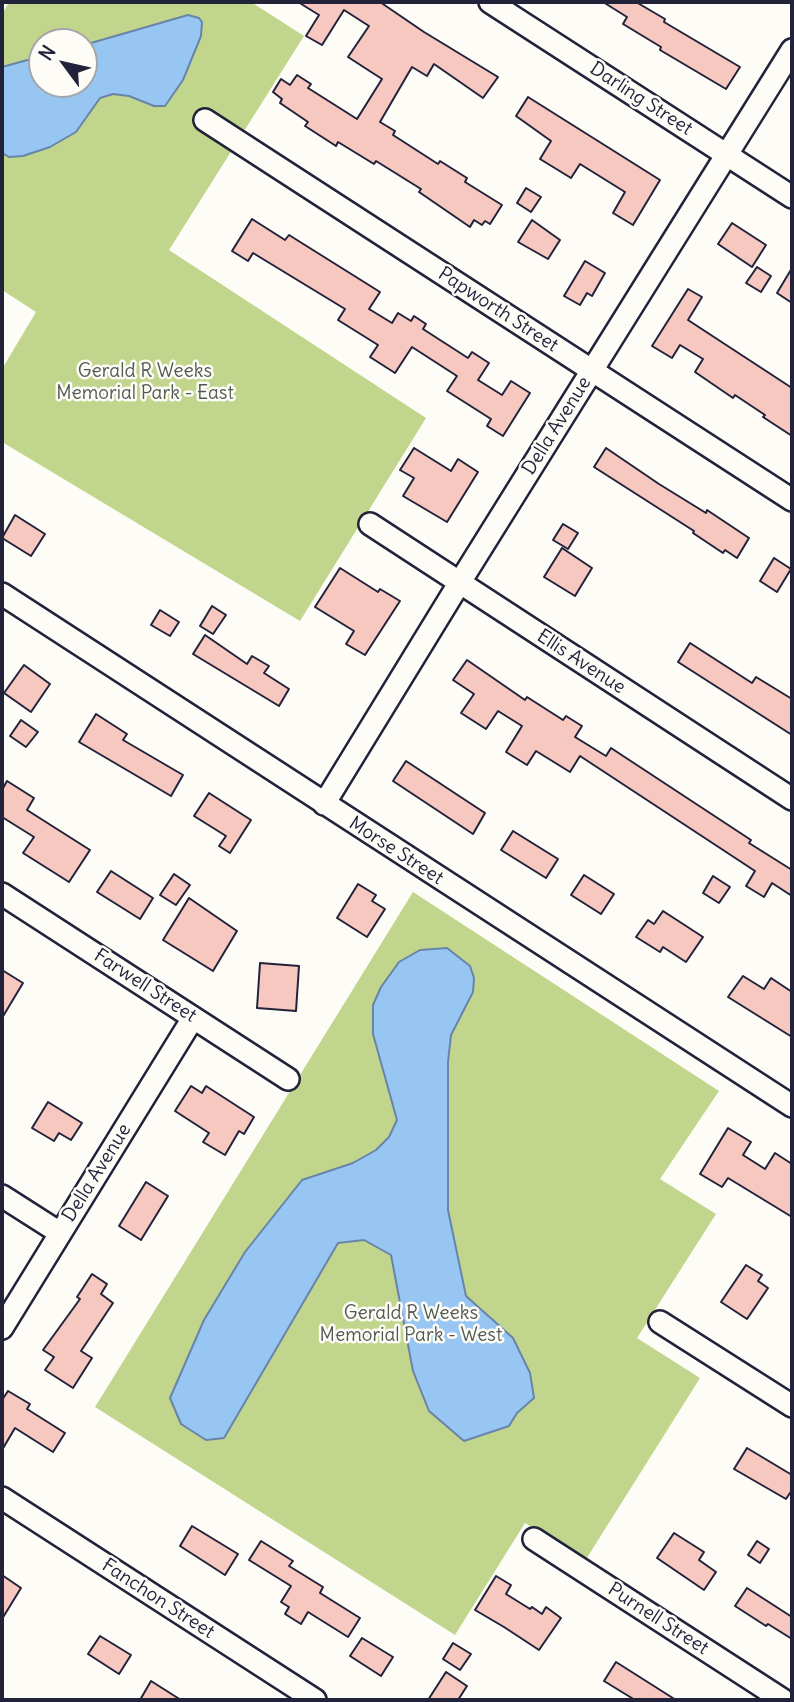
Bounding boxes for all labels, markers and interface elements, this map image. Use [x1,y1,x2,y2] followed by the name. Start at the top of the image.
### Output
[28,28,98,98] north arrow
[33,41,61,65] text: N
[586,57,696,141] street label: Darling Street
[434,263,562,357] street label: Papworth Street
[56,361,234,405] park label: Gerald R Weeks Memorial Park - East
[518,373,596,479] street label: Della Avenue
[533,625,629,699] street label: Ellis Avenue
[345,812,447,890] street label: Morse Street
[90,944,200,1028] street label: Farwell Street
[58,1120,136,1226] street label: Della Avenue
[320,1303,502,1347] park label: Gerald R Weeks Memorial Park - West
[98,1554,218,1644] street label: Fanchon Street
[603,1578,713,1660] street label: Purnell Street

